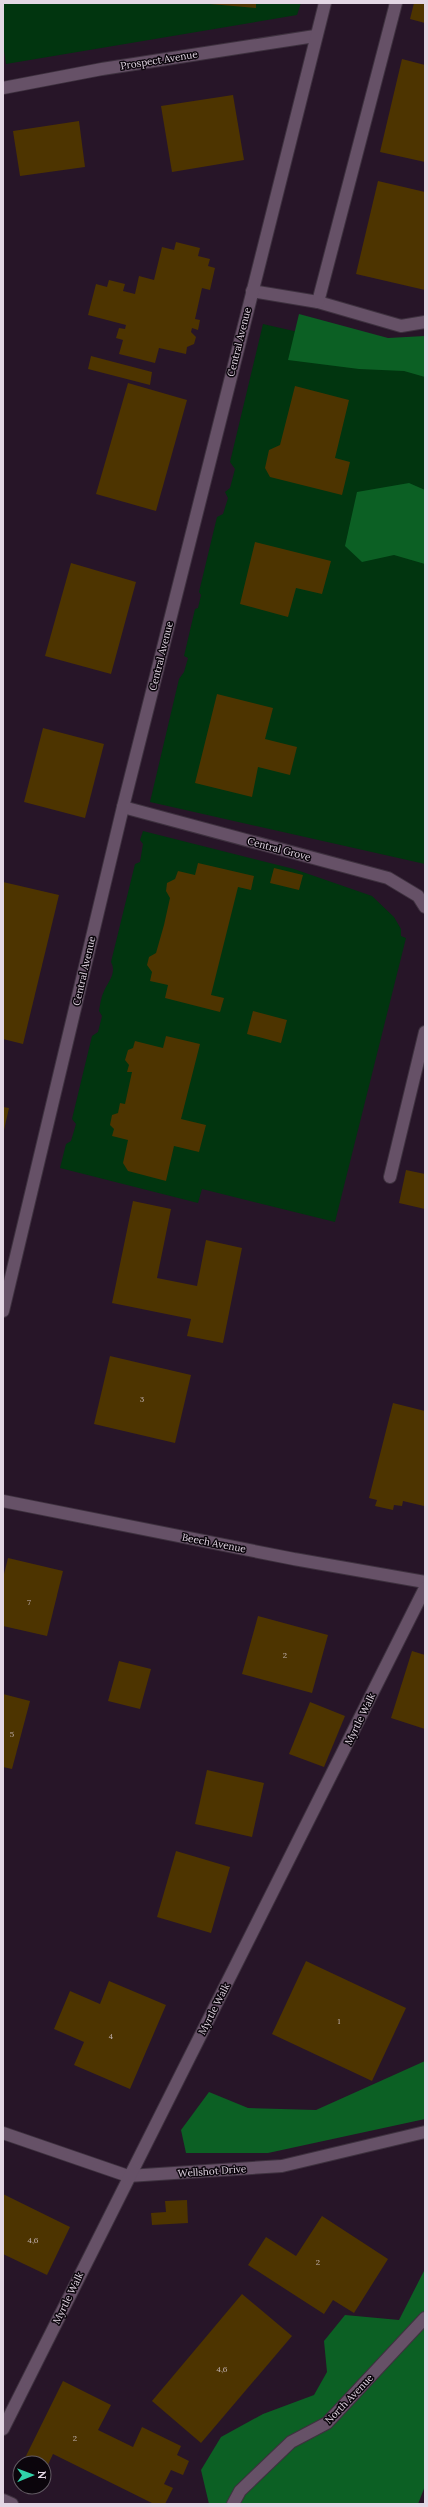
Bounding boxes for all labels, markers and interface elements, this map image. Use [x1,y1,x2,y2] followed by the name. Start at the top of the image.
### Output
[120,47,199,73] street label: Prospect Avenue
[224,305,254,378] street label: Central Avenue
[146,619,176,692] street label: Central Avenue
[246,834,313,864] street label: Central Grove
[70,934,98,1007] street label: Central Avenue
[140,1394,145,1404] house number: 3
[181,1530,248,1556] street label: Beech Avenue
[27,1597,31,1607] house number: 7
[283,1650,287,1660] house number: 2
[342,1690,378,1747] street label: Myrtle Walk
[10,1729,14,1739] house number: 5
[195,1980,233,2037] street label: Myrtle Walk
[338,2016,341,2026] house number: 1
[109,2031,114,2041] house number: 4
[177,2162,247,2180] street label: Wellshot Drive
[28,2235,39,2245] house number: 4,6
[316,2257,320,2267] house number: 2
[50,2269,86,2326] street label: Myrtle Walk
[217,2364,228,2374] house number: 4,6
[322,2371,376,2427] street label: North Avenue
[73,2433,77,2443] house number: 2
[12,2455,52,2495] north arrow
[35,2470,49,2480] text: N

